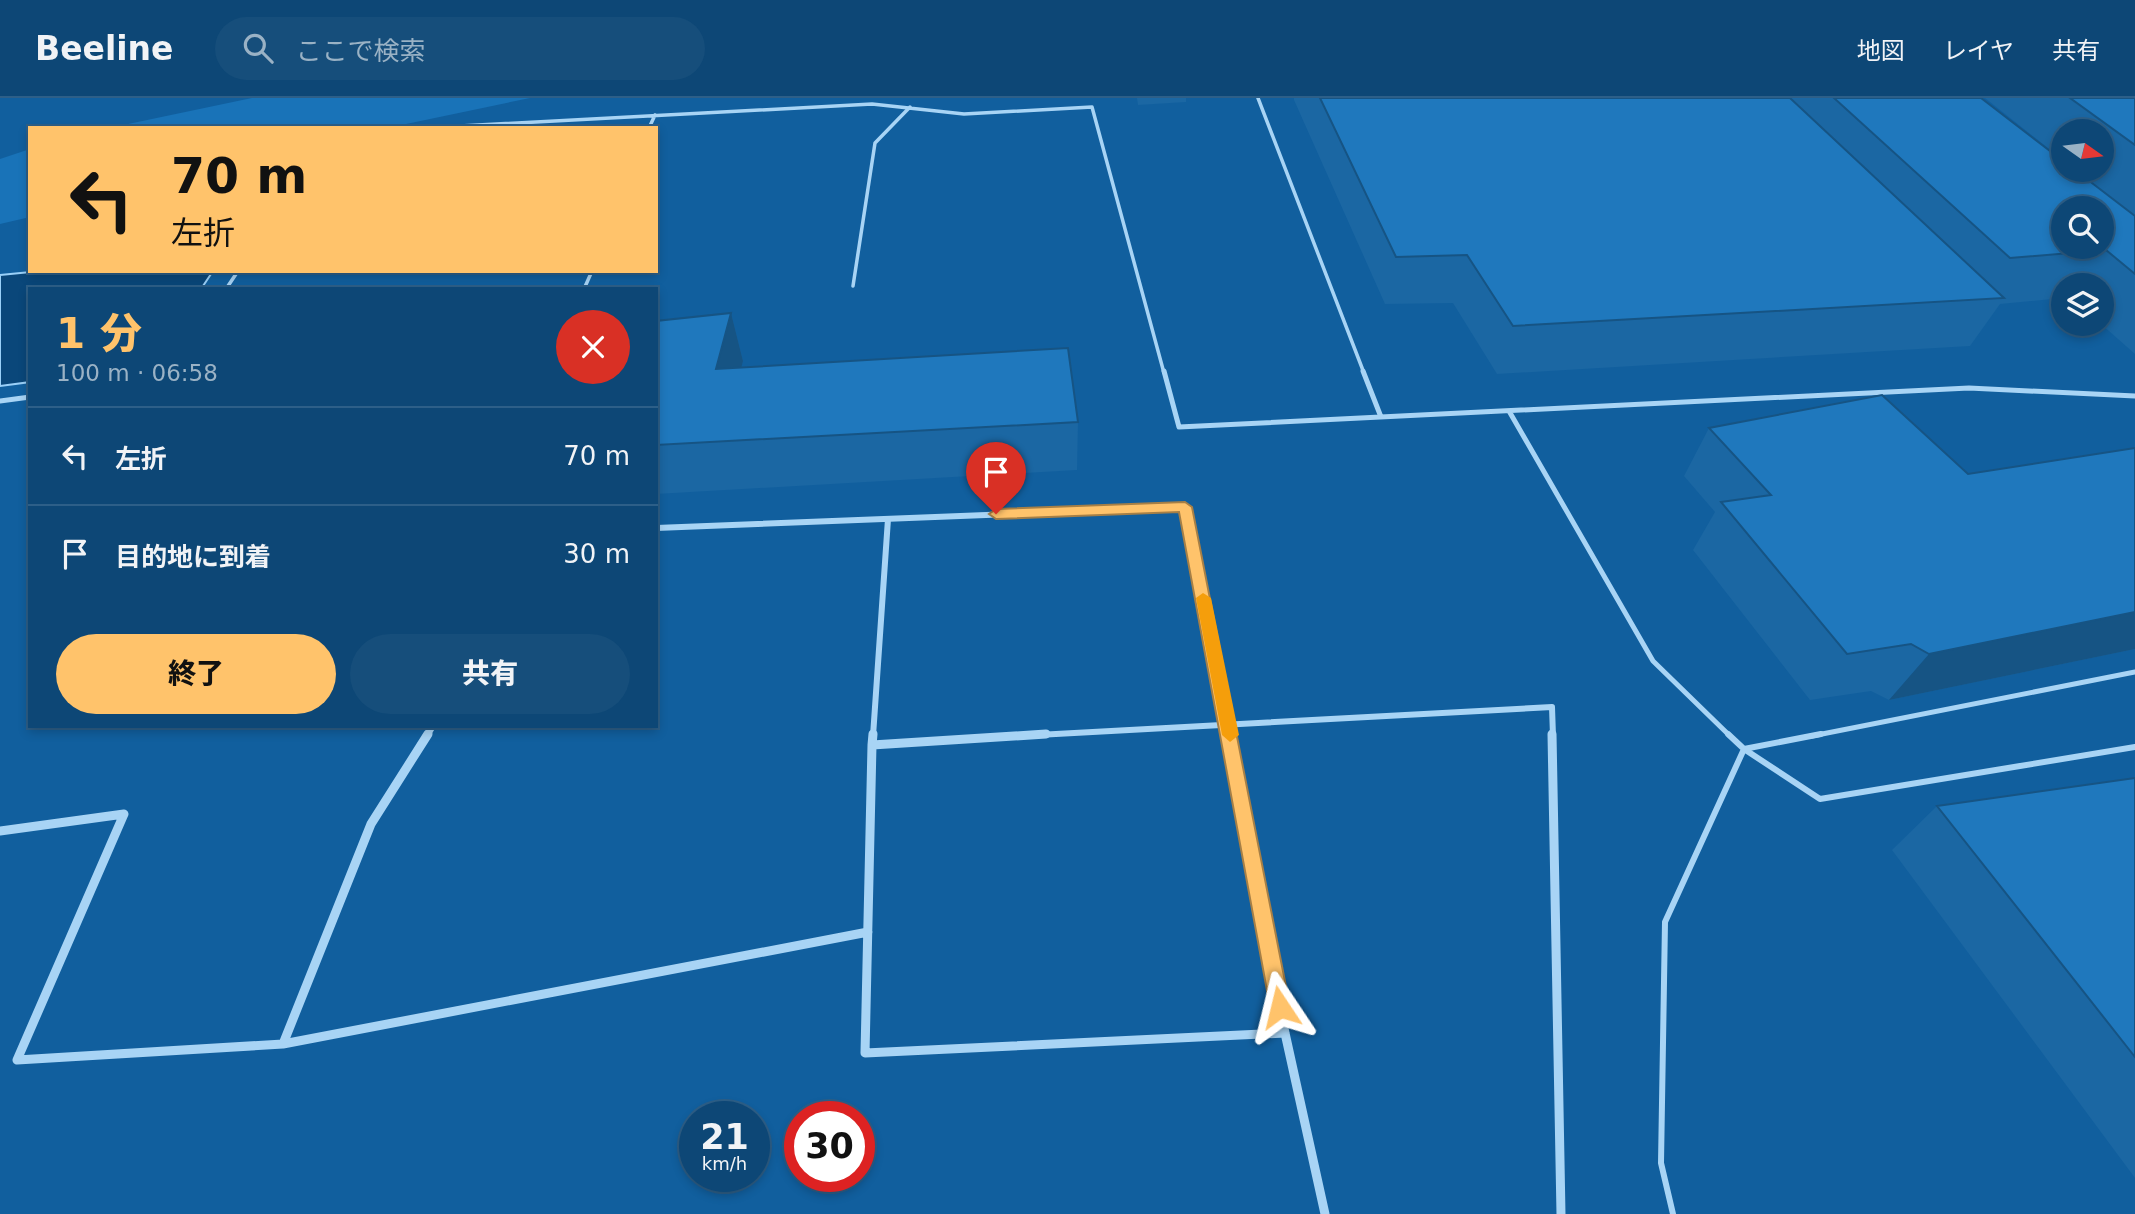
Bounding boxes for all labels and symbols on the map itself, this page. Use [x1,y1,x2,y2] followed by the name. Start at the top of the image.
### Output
[2051,119,2114,182] north arrow
[966,442,1026,514] pin
[1243,970,1317,1044] position arrow
[784,1101,875,1192] speed limit sign: 30

